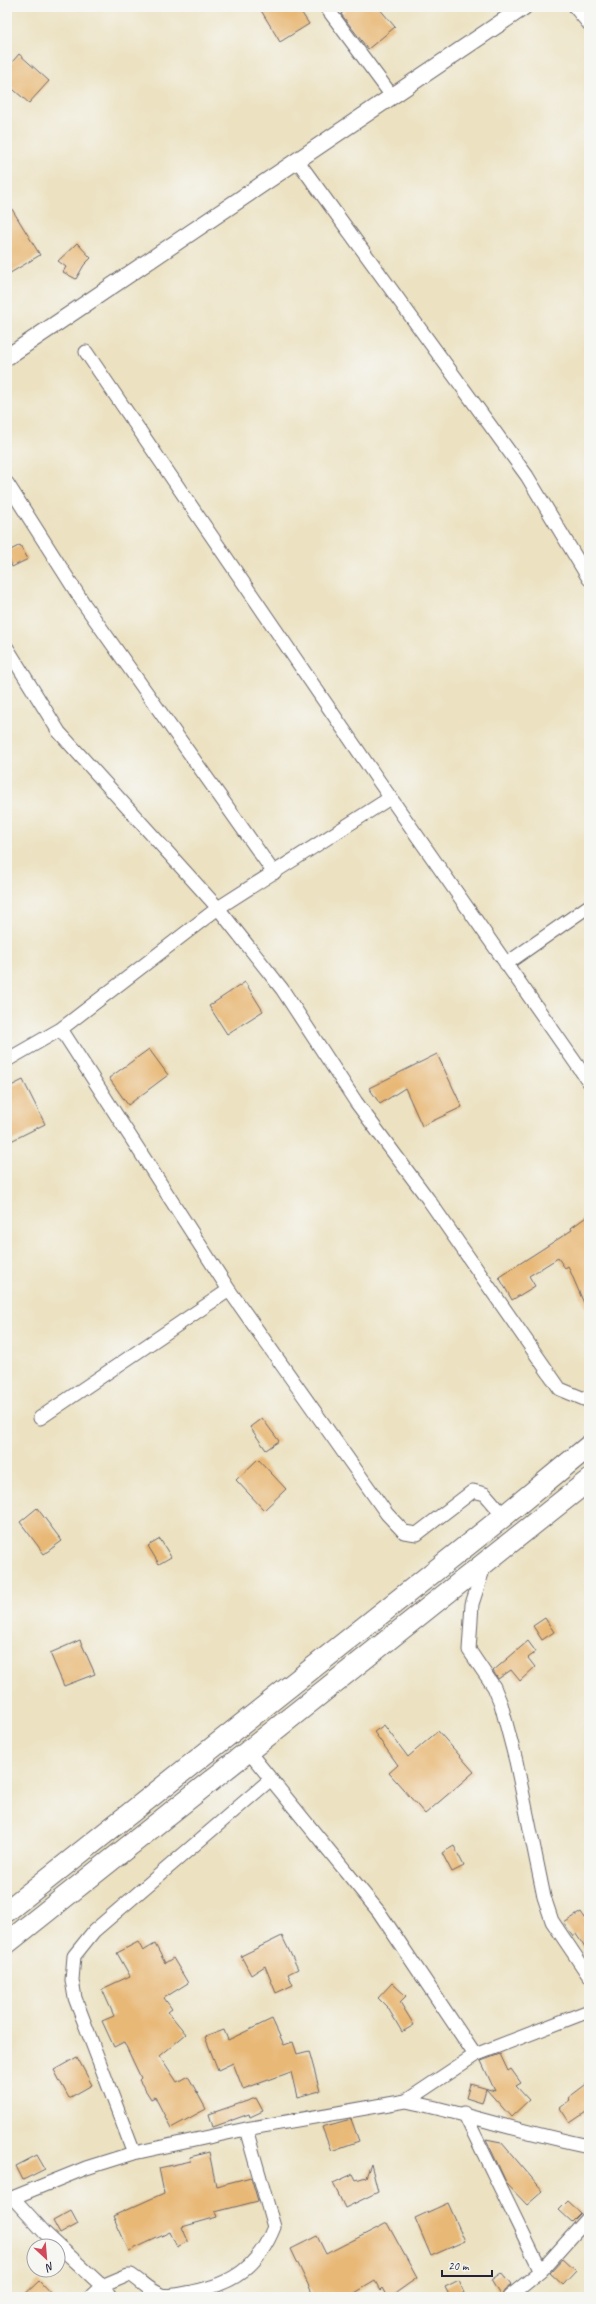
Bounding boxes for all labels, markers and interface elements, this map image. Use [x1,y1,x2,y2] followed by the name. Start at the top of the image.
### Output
[26,2238,66,2278] north arrow
[442,2252,492,2278] scale bar
[448,2258,470,2274] text: 20 m
[42,2259,57,2276] text: N

